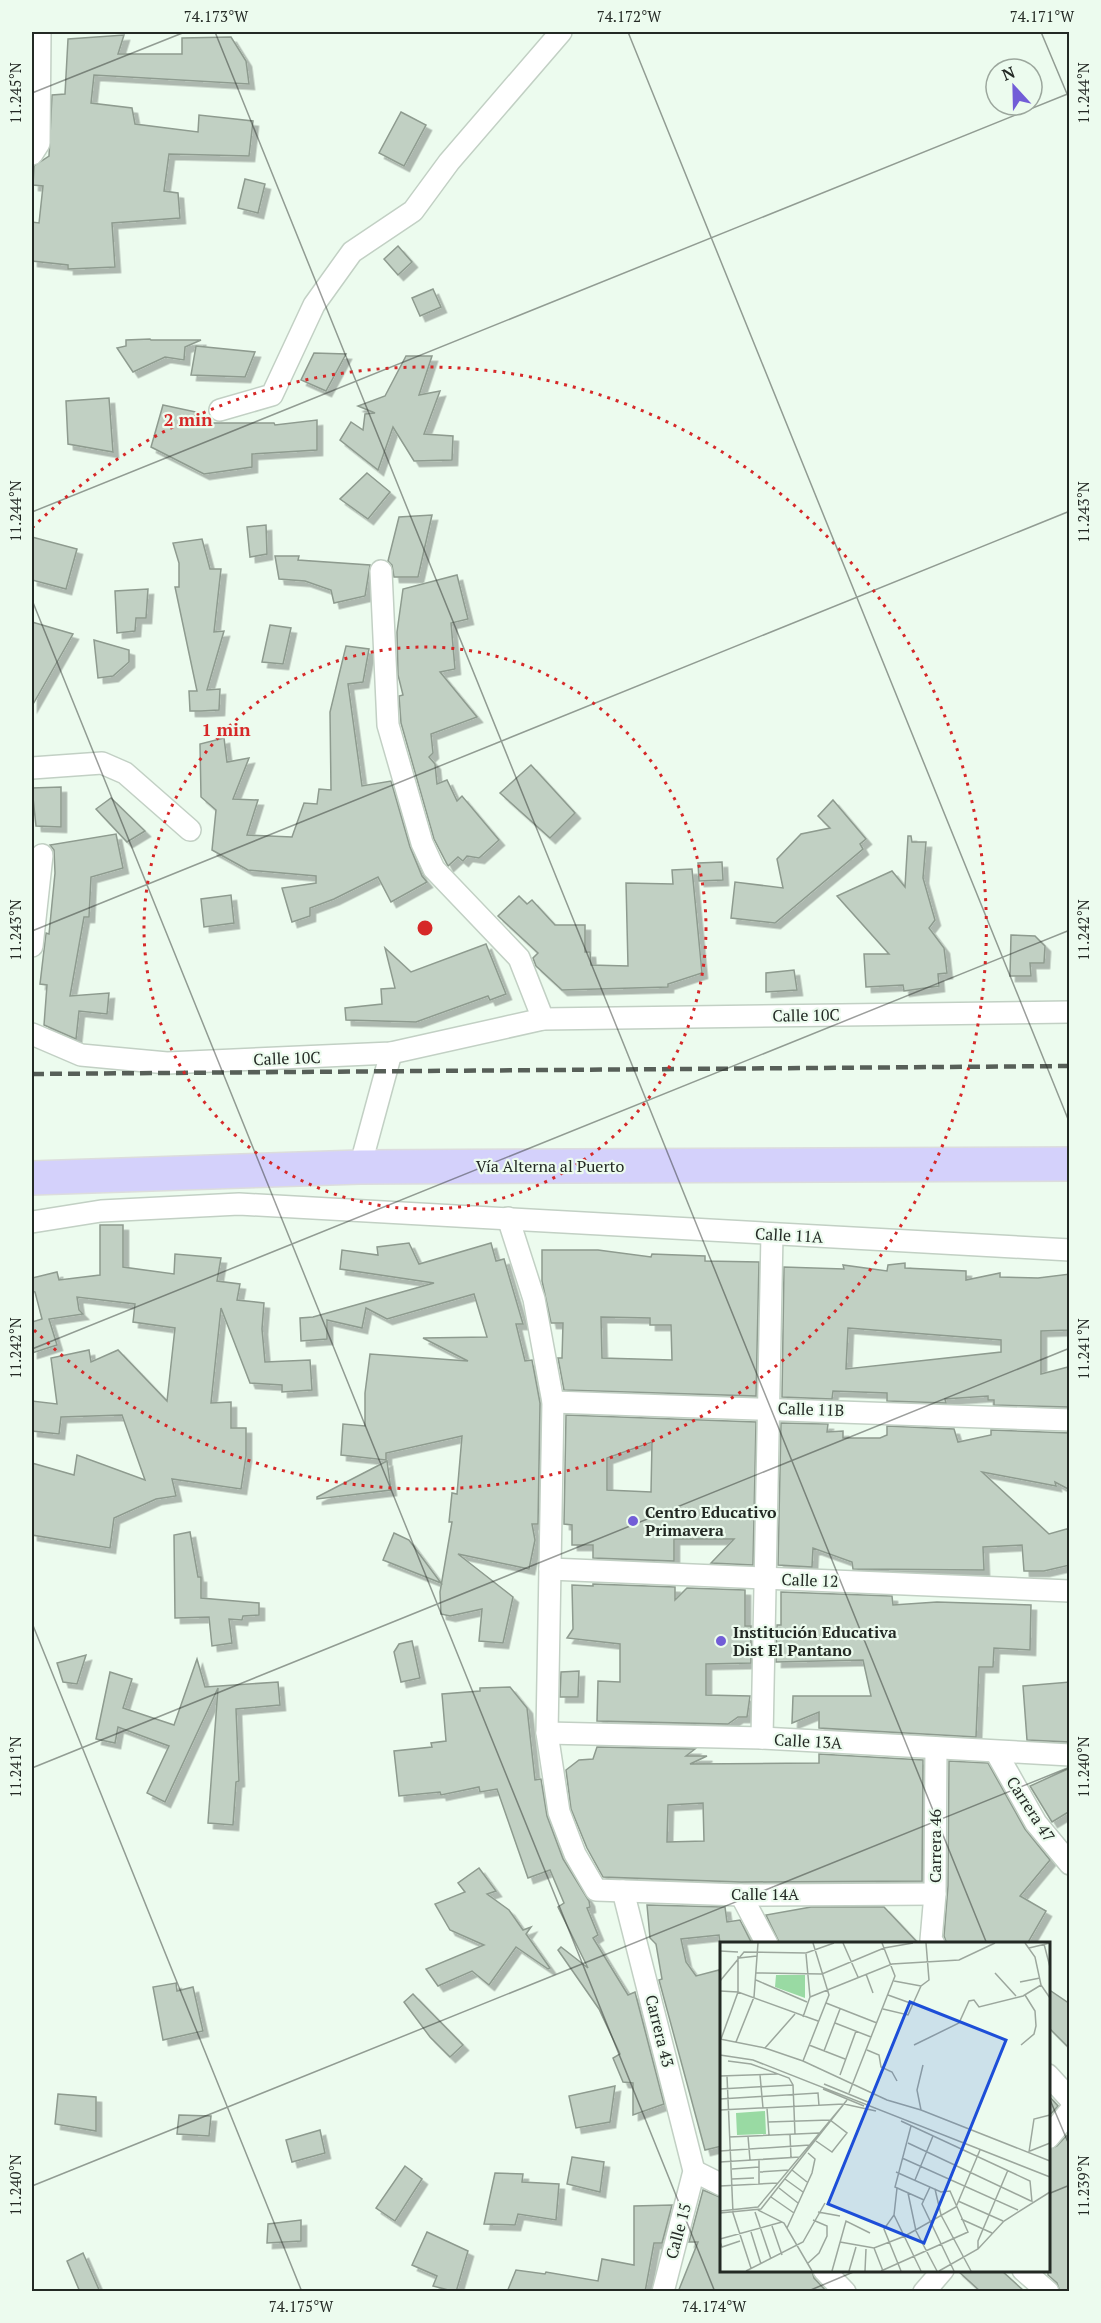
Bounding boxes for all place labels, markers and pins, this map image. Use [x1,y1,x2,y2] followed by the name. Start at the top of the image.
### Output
[415,918,435,938] centre of rings
[645,1501,777,1541] place label: Centro Educativo Primavera
[626,1514,640,1528] marker: Centro Educativo Primavera
[733,1621,897,1661] place label: Institución Educativa Dist El Pantano
[714,1634,728,1648] marker: Institución Educativa Dist El Pantano

